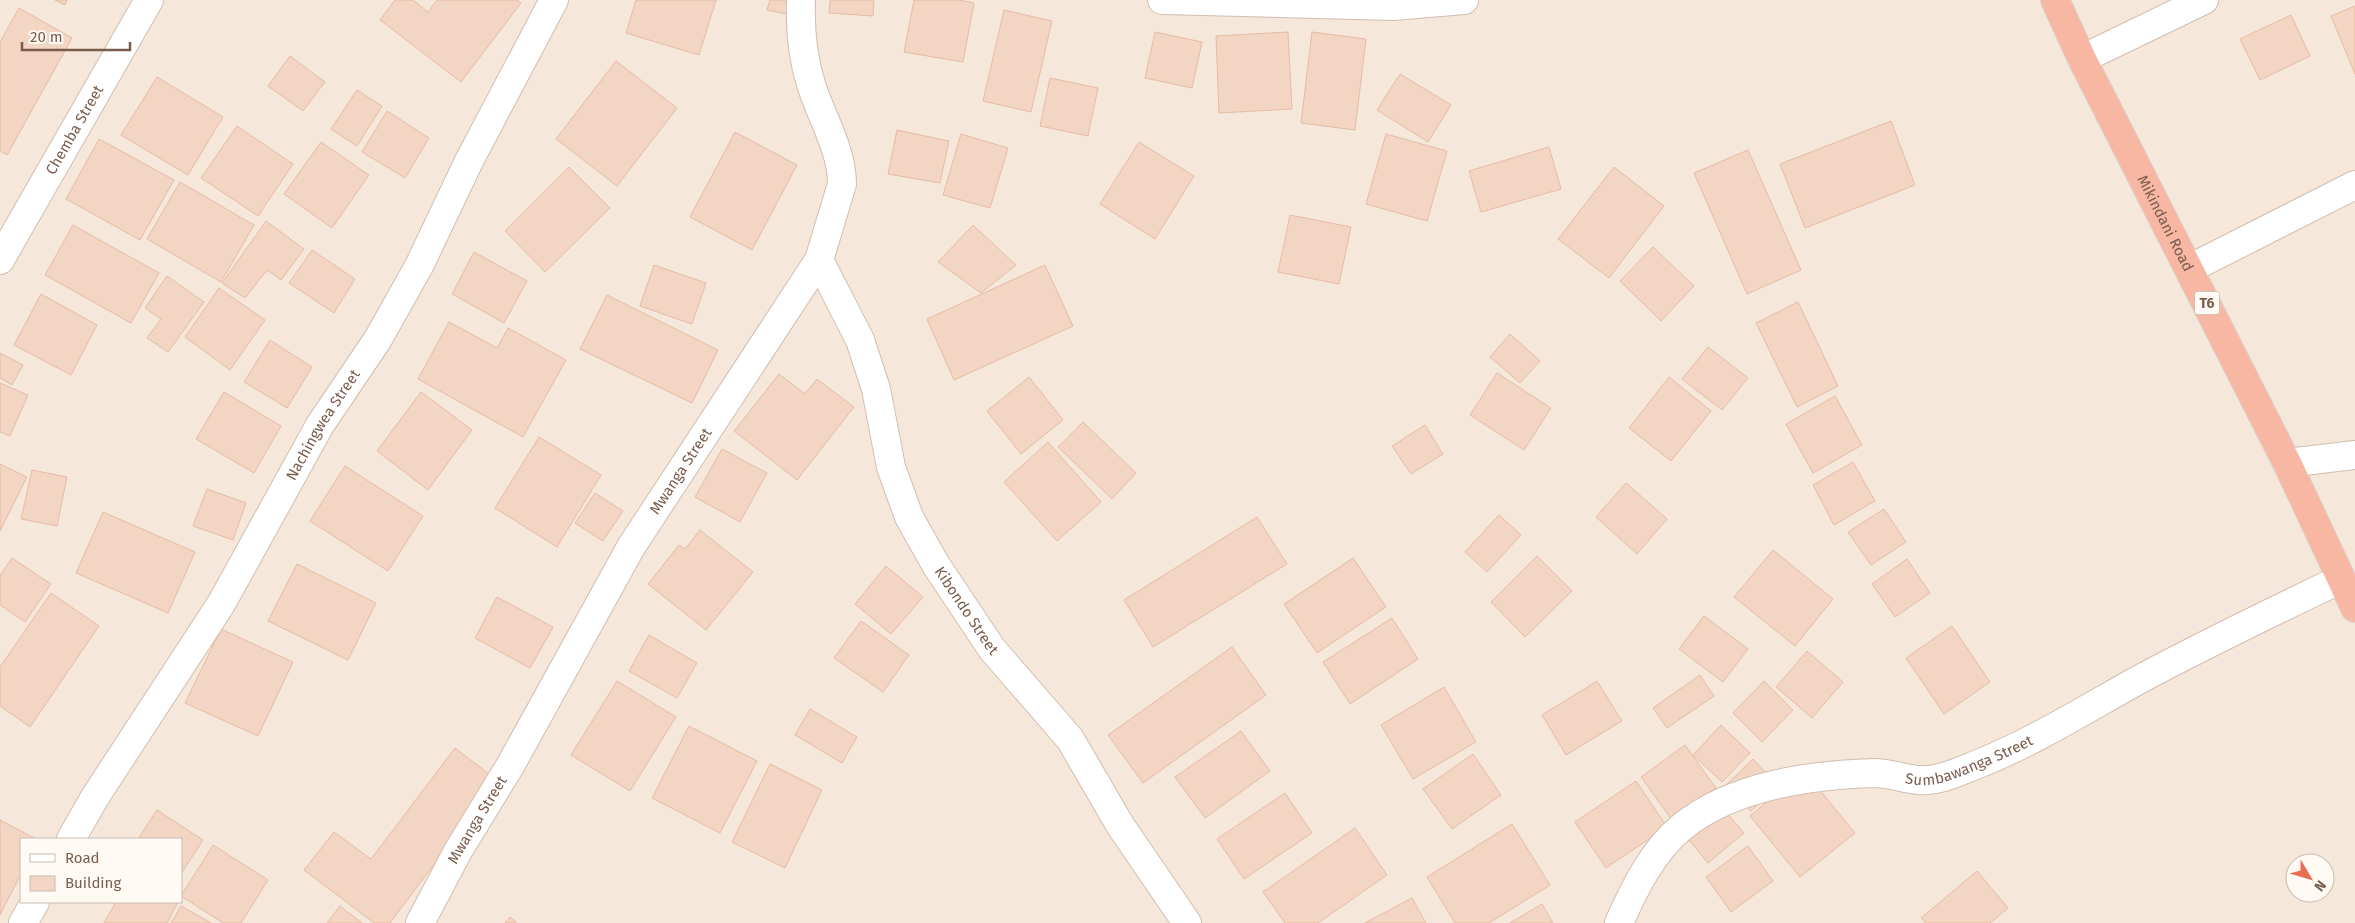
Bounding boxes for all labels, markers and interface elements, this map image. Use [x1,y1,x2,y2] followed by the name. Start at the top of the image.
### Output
[22,20,130,52] scale bar
[30,28,63,46] text: 20 m
[42,82,107,178] street label: Chemba Street
[2133,172,2197,274] street label: Mikindani Road
[2194,292,2220,314] road number: T6
[282,366,364,484] street label: Nachingwea Street
[646,424,716,518] street label: Mwanga Street
[931,563,1002,659] street label: Kibondo Street
[1904,731,2036,790] street label: Sumbawanga Street
[444,772,511,867] street label: Mwanga Street
[20,838,182,903] legend
[65,849,100,867] text: Road
[2285,853,2335,903] north arrow
[65,874,121,892] text: Building
[2310,877,2329,895] text: N

